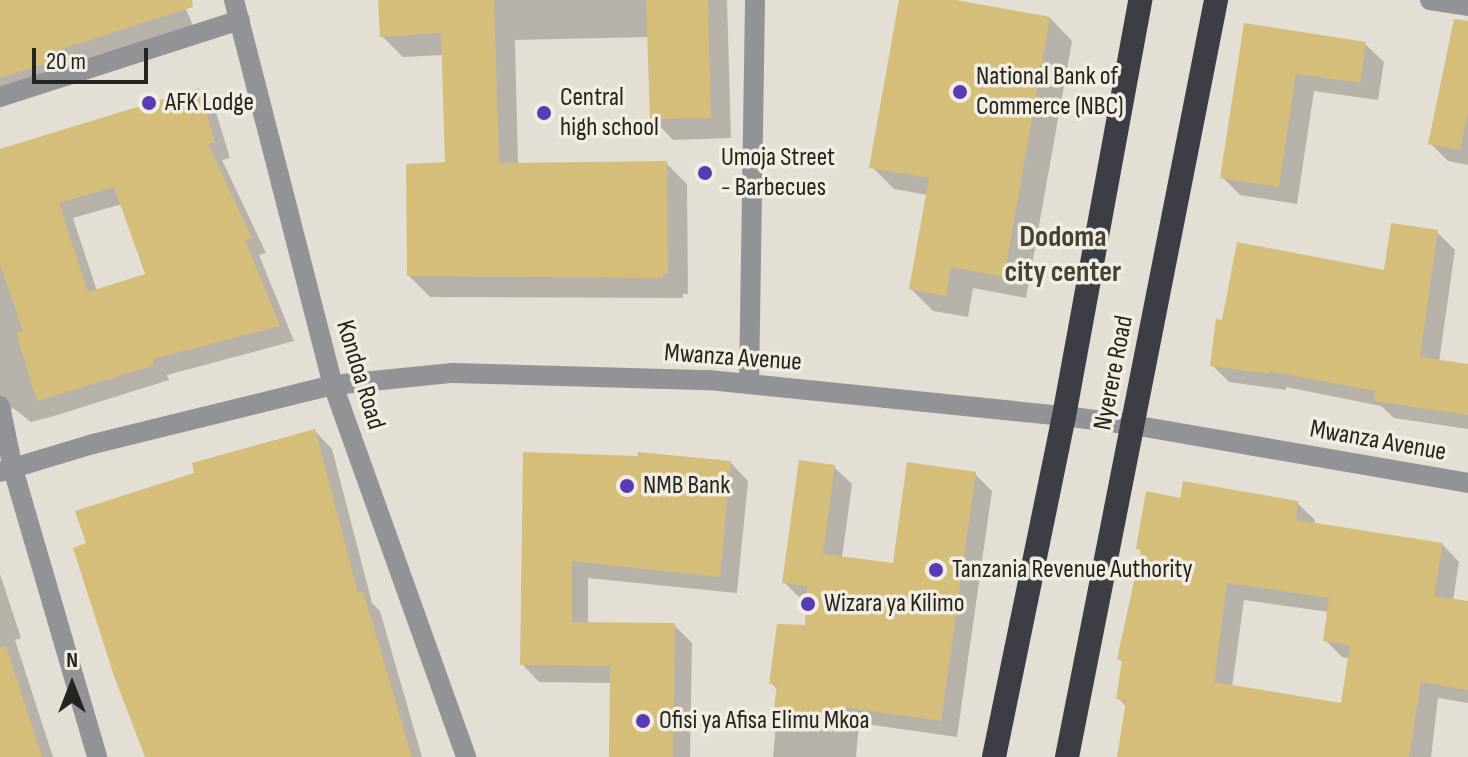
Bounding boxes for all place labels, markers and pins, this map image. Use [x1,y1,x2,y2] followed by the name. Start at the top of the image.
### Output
[976,61,1124,122] place label: National Bank of Commerce (NBC)
[560,82,659,144] place label: Central high school
[951,83,969,101] marker: National Bank of Commerce (NBC)
[165,87,254,119] place label: AFK Lodge
[140,94,158,112] marker: AFK Lodge
[535,104,553,122] marker: Central high school
[721,142,835,204] place label: Umoja Street - Barbecues
[696,164,714,182] marker: Umoja Street - Barbecues
[643,470,730,502] place label: NMB Bank
[618,477,636,495] marker: NMB Bank
[952,554,1192,586] place label: Tanzania Revenue Authority
[927,561,945,579] marker: Tanzania Revenue Authority
[824,588,964,620] place label: Wizara ya Kilimo
[799,595,817,613] marker: Wizara ya Kilimo
[659,705,870,737] place label: Ofisi ya Afisa Elimu Mkoa
[634,712,652,730] marker: Ofisi ya Afisa Elimu Mkoa

